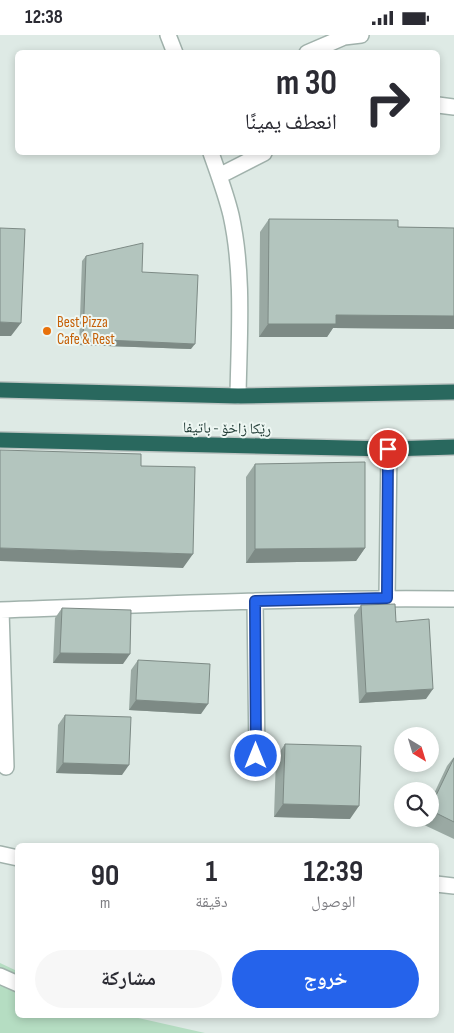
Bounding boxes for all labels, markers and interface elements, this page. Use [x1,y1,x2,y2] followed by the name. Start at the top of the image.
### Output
[25,6,63,29] text: 12:38
[276,62,337,105] text: 30 m
[355,70,420,135] icon: right
[245,109,337,136] text: انعطف يمينًا
[57,313,115,349] place label: Best Pizza Cafe & Rest
[41,325,53,337] marker: Best Pizza Cafe & Rest
[183,418,271,439] street label: رێکا زاخۆ - باتیفا
[367,428,409,470] pin
[374,435,402,463] icon: arrive
[394,727,439,773] north arrow
[394,727,439,827] map controls
[229,729,281,781] position arrow
[394,782,439,827] button: search
[206,854,217,890] text: 1
[304,854,363,890] text: 12:39
[91,858,119,894] text: 90
[195,893,228,912] text: دقيقة
[311,893,356,912] text: الوصول
[100,894,110,913] text: m
[35,950,222,1008] button: مشاركة
[232,950,419,1008] button: خروج

